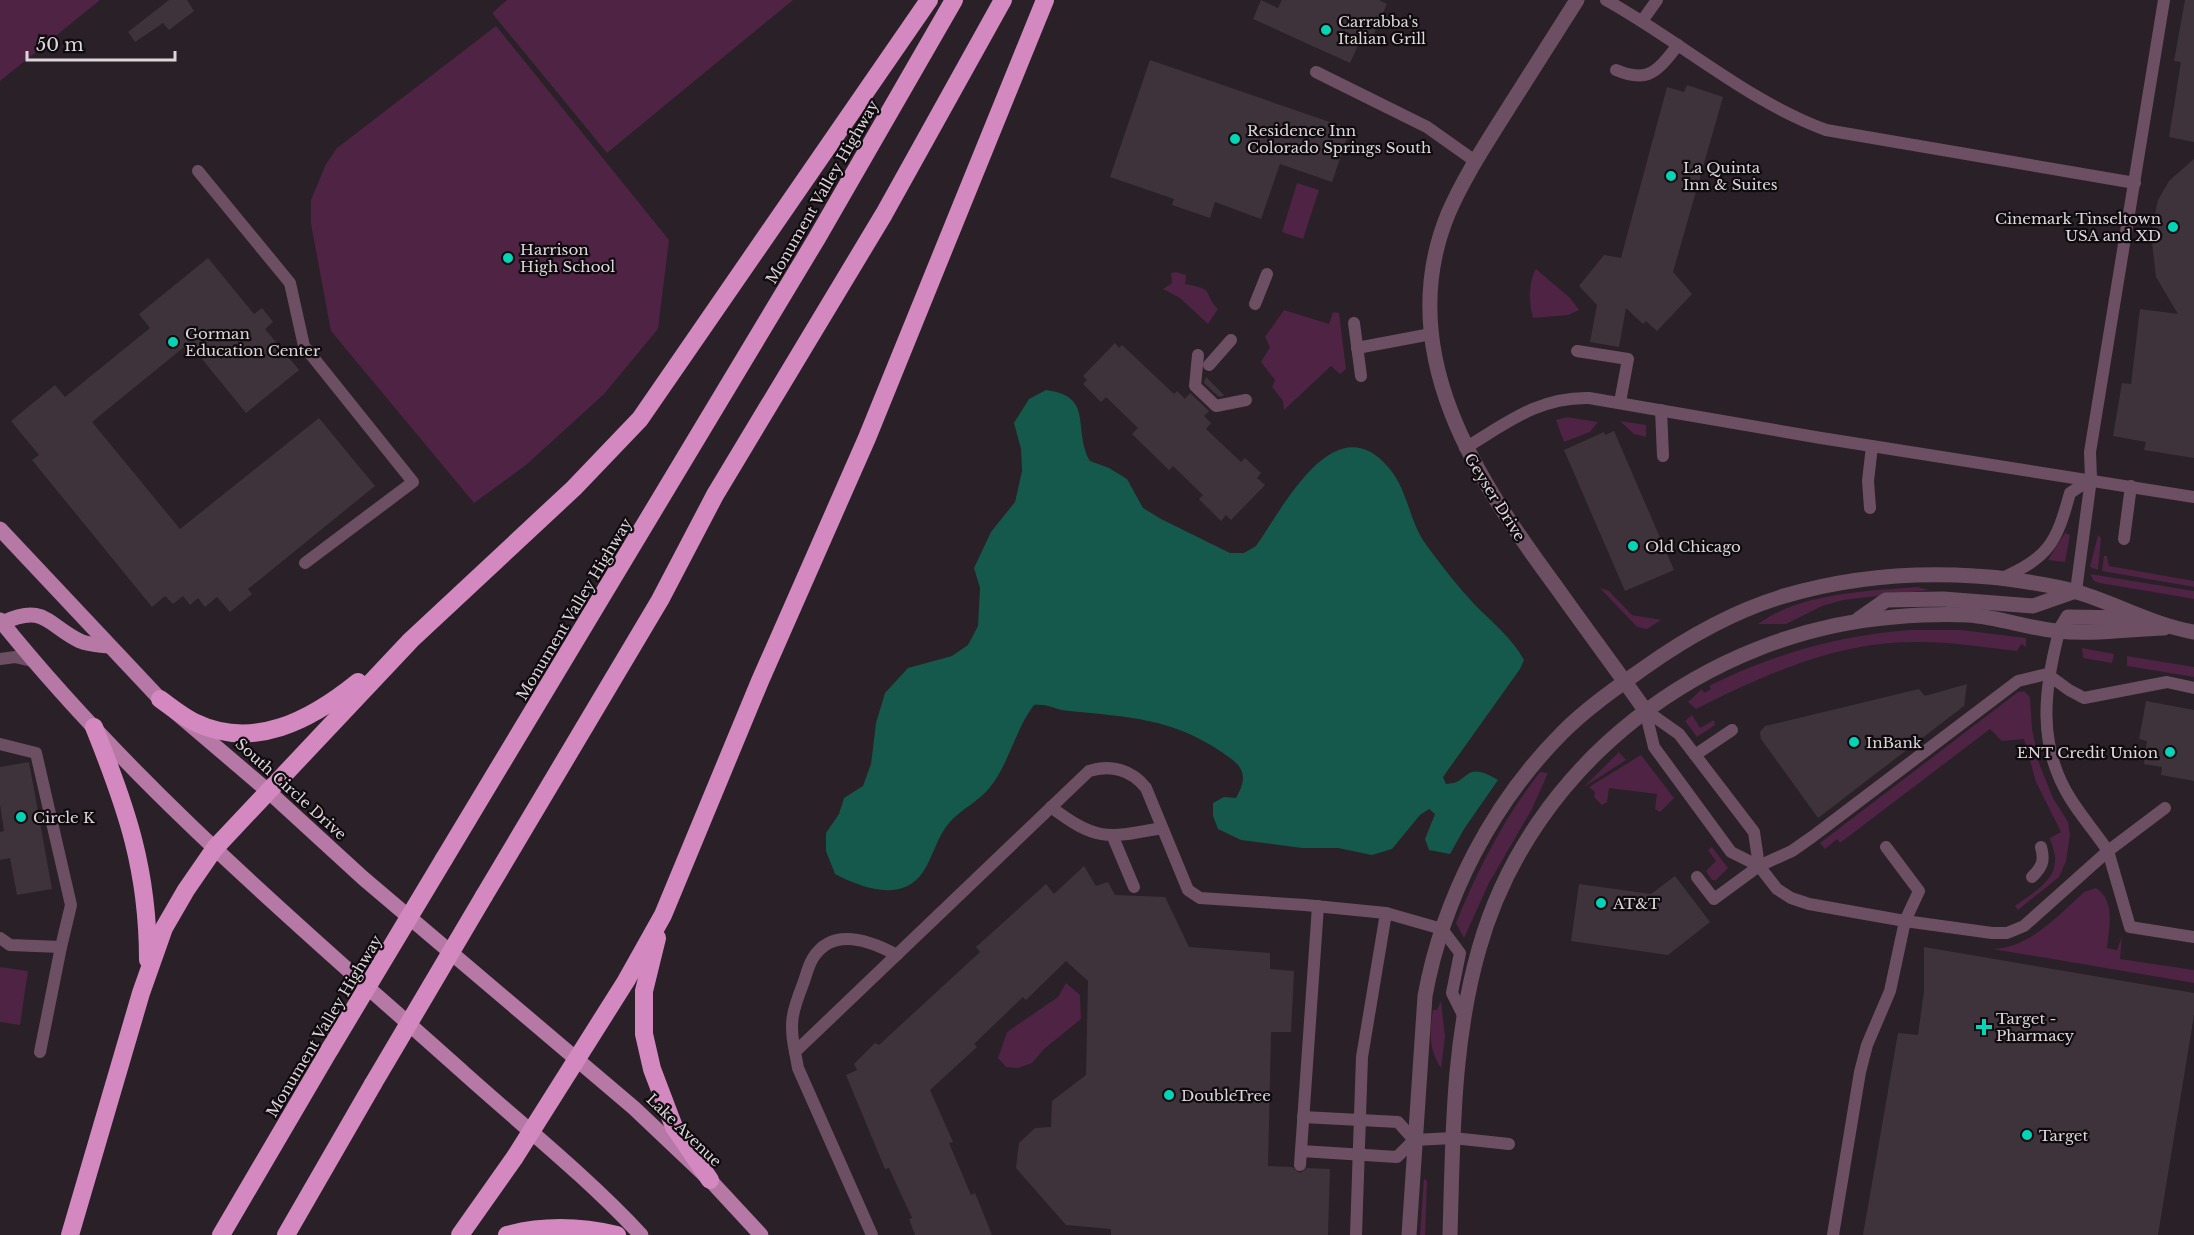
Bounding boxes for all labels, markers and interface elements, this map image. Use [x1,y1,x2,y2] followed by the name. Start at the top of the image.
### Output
[1338,12,1426,48] place label: Carrabba's Italian Grill
[1319,23,1333,37] marker: Carrabba's Italian Grill
[27,24,176,62] scale bar
[36,34,84,56] text: 50 m
[762,96,883,287] street label: Monument Valley Highway
[1247,121,1431,157] place label: Residence Inn Colorado Springs South
[1228,132,1242,146] marker: Residence Inn Colorado Springs South
[1683,158,1778,194] place label: La Quinta Inn & Suites
[1664,169,1678,183] marker: La Quinta Inn & Suites
[1995,209,2161,245] place label: Cinemark Tinseltown USA and XD
[2166,220,2180,234] marker: Cinemark Tinseltown USA and XD
[520,240,615,276] place label: Harrison High School
[501,251,515,265] marker: Harrison High School
[185,324,321,360] place label: Gorman Education Center
[166,335,180,349] marker: Gorman Education Center
[1460,449,1530,545] street label: Geyser Drive
[512,514,636,703] street label: Monument Valley Highway
[1645,537,1741,556] place label: Old Chicago
[1626,539,1640,553] marker: Old Chicago
[1866,733,1923,752] place label: InBank
[232,734,350,844] street label: South Circle Drive
[1847,735,1861,749] marker: InBank
[2017,743,2158,762] place label: ENT Credit Union
[2163,745,2177,759] marker: ENT Credit Union
[33,808,95,827] place label: Circle K
[14,810,28,824] marker: Circle K
[1612,894,1660,913] place label: AT&T
[1594,896,1608,910] marker: AT&T
[262,931,386,1120] street label: Monument Valley Highway
[1996,1009,2075,1045] place label: Target - Pharmacy
[1977,1020,1991,1034] marker: Target - Pharmacy
[1181,1086,1271,1105] place label: DoubleTree
[1162,1088,1176,1102] marker: DoubleTree
[642,1089,726,1171] street label: Lake Avenue
[2039,1126,2088,1145] place label: Target
[2020,1128,2034,1142] marker: Target

